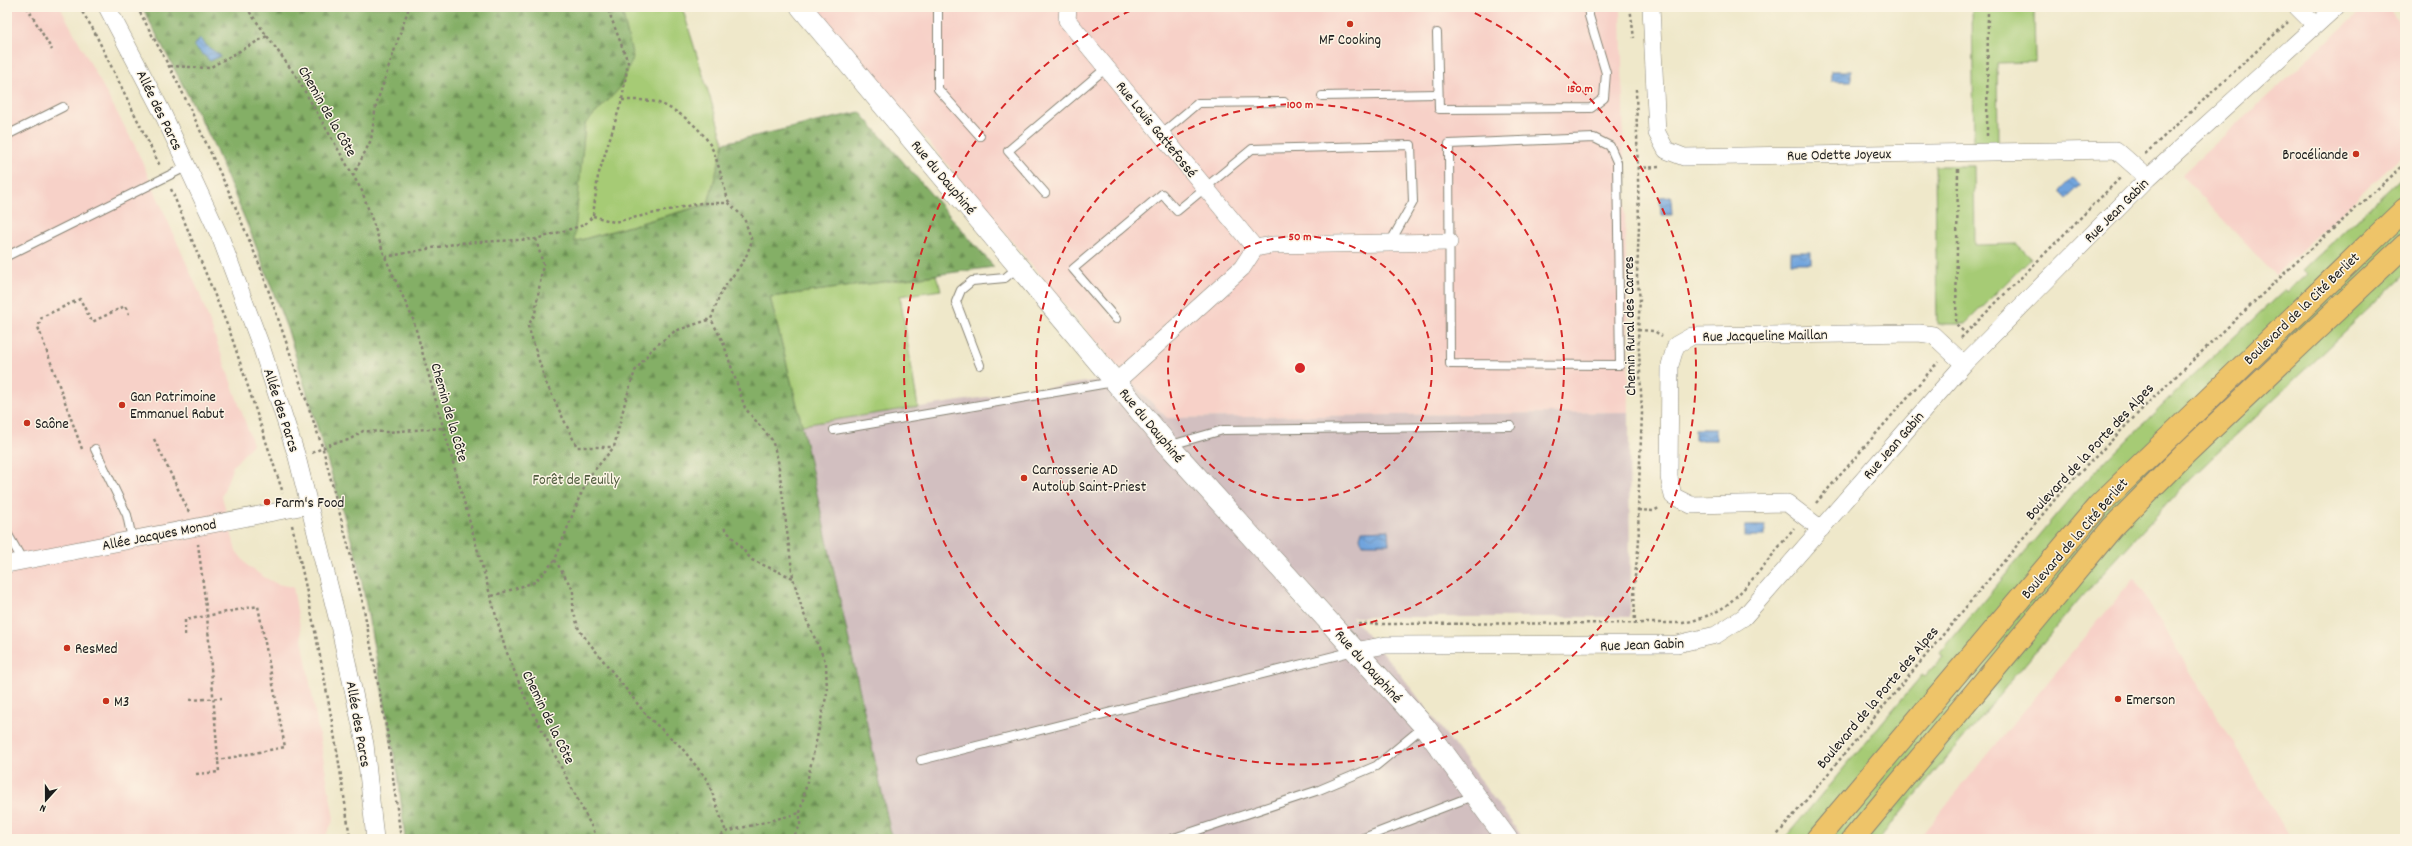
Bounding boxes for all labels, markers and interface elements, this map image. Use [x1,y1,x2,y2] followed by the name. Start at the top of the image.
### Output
[1345,19,1355,29] marker: MF Cooking
[1319,30,1381,52] place label: MF Cooking
[291,62,361,162] street label: Chemin de la Côte
[129,67,187,155] street label: Allée des Parcs
[1109,77,1201,183] street label: Rue Louis Gattefossé
[1567,81,1593,98] text: 150 m
[1287,97,1313,114] text: 100 m
[905,136,980,221] street label: Rue du Dauphiné
[1787,144,1892,168] street label: Rue Odette Joyeux
[2282,145,2348,167] place label: Brocéliande
[2351,149,2361,159] marker: Brocéliande
[2080,174,2155,249] street label: Rue Jean Gabin
[1288,229,1312,246] text: 50 m
[2239,248,2366,371] street label: Boulevard de la Cité Berliet
[1619,256,1643,396] street label: Chemin Rural des Carres
[1702,325,1828,349] street label: Rue Jacqueline Maillan
[423,361,473,465] street label: Chemin de la Côte
[1293,361,1307,375] centre of rings
[256,366,304,455] street label: Allée des Parcs
[2021,379,2160,526] street label: Boulevard de la Porte des Alpes
[1113,384,1188,469] street label: Rue du Dauphiné
[130,387,225,426] place label: Gan Patrimoine Emmanuel Rabut
[117,400,127,410] marker: Gan Patrimoine Emmanuel Rabut
[1859,407,1930,485] street label: Rue Jean Gabin
[35,414,69,436] place label: Saône
[22,418,32,428] marker: Saône
[1032,460,1147,499] place label: Carrosserie AD Autolub Saint-Priest
[532,470,620,492] park label: Forêt de Feuilly
[1019,473,1029,483] marker: Carrosserie AD Autolub Saint-Priest
[2017,474,2135,605] street label: Boulevard de la Cité Berliet
[275,493,344,515] place label: Farm's Food
[262,497,272,507] marker: Farm's Food
[100,514,218,558] street label: Allée Jacques Monod
[1812,622,1945,774] street label: Boulevard de la Porte des Alpes
[1329,626,1406,709] street label: Rue du Dauphiné
[1600,634,1685,658] street label: Rue Jean Gabin
[75,639,118,661] place label: ResMed
[62,643,72,653] marker: ResMed
[515,667,580,769] street label: Chemin de la Côte
[339,680,375,769] street label: Allée des Parcs
[2126,690,2175,712] place label: Emerson
[114,692,129,714] place label: M3
[2113,694,2123,704] marker: Emerson
[101,696,111,706] marker: M3
[26,780,66,820] north arrow
[37,799,49,816] text: N

